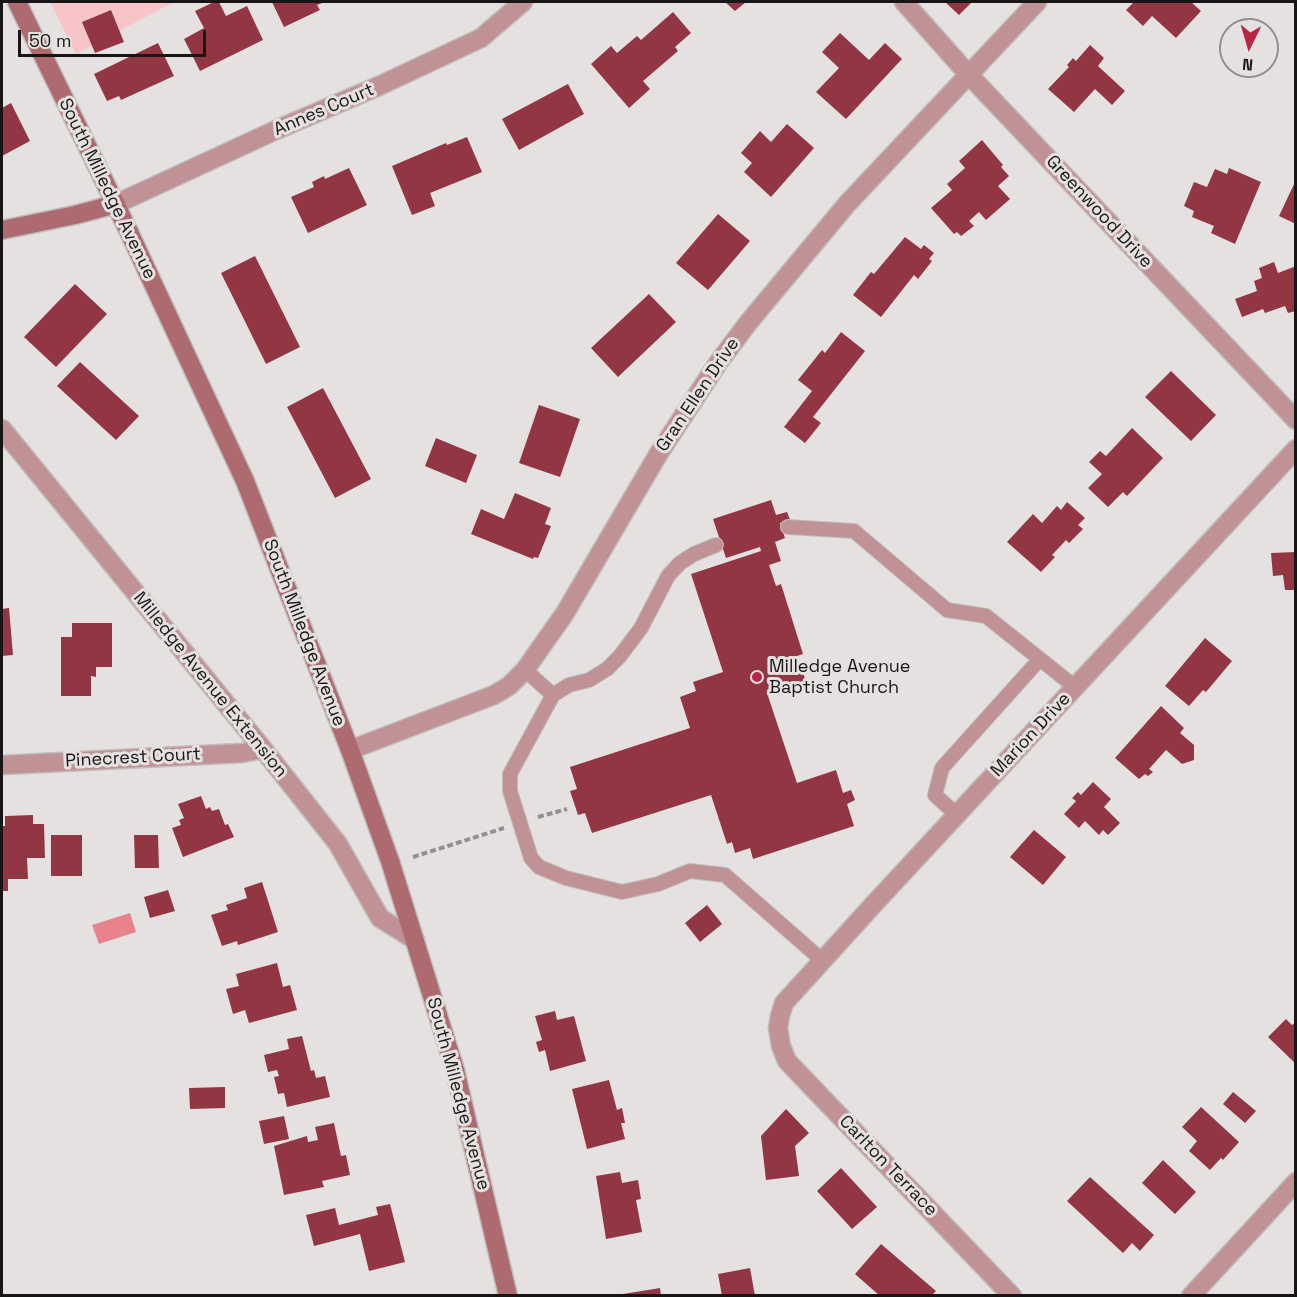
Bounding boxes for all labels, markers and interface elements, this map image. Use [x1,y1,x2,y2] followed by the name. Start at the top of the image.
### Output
[21,18,208,56] scale bar
[1219,18,1279,78] north arrow
[29,29,71,52] text: 50 m
[1241,54,1254,75] text: N
[271,79,377,141] street label: Annes Court
[54,95,160,283] street label: South Milledge Avenue
[1041,151,1157,273] street label: Greenwood Drive
[652,334,744,456] street label: Gran Ellen Drive
[258,536,350,730] street label: South Milledge Avenue
[128,588,292,782] street label: Milledge Avenue Extension
[769,656,910,698] place label: Milledge Avenue Baptist Church
[750,670,764,684] marker: Milledge Avenue Baptist Church
[987,688,1075,782] street label: Marion Drive
[65,744,201,772] street label: Pinecrest Court
[422,995,494,1193] street label: South Milledge Avenue
[834,1111,942,1221] street label: Carlton Terrace

